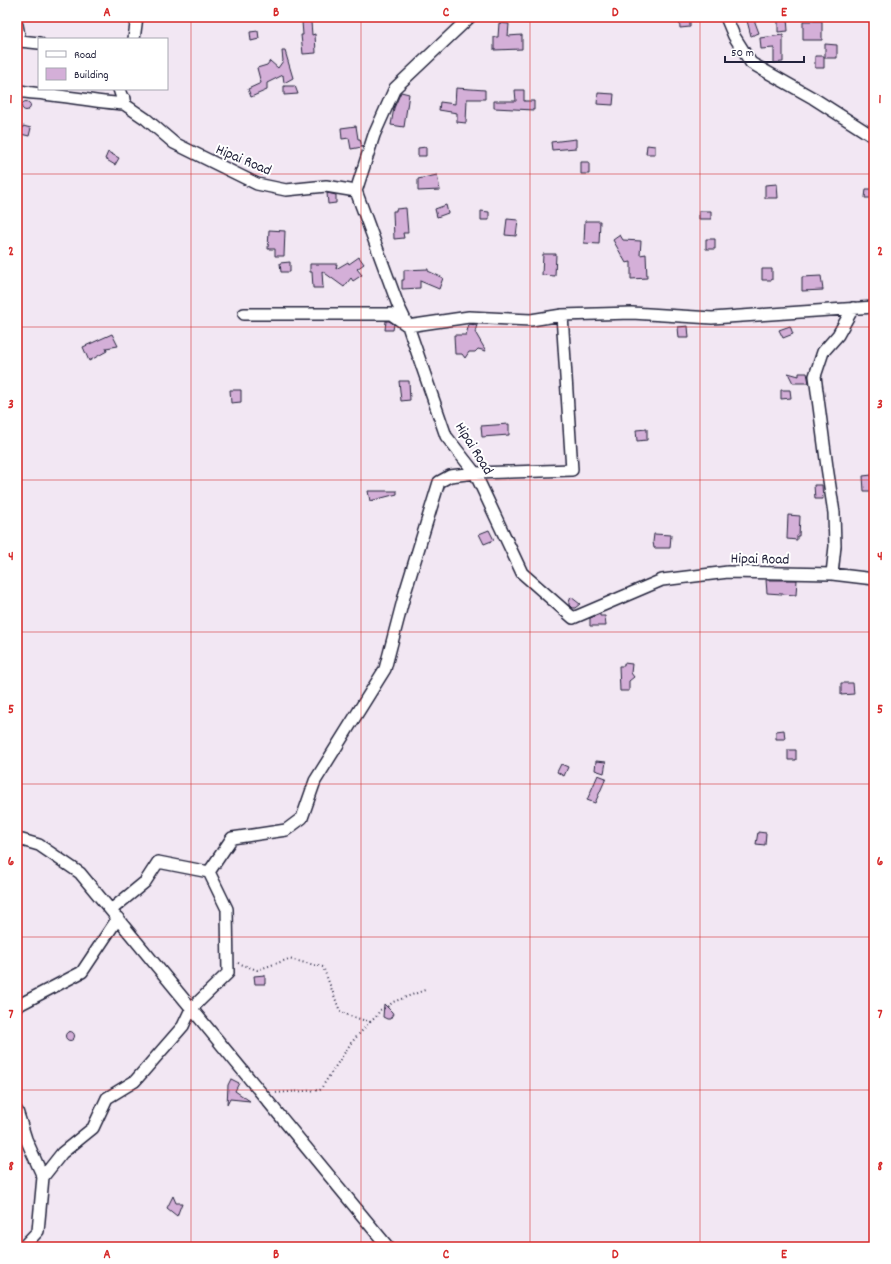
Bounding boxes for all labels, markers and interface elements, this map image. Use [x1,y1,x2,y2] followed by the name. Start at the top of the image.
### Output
[103,4,111,23] text: A
[273,4,279,23] text: B
[443,4,450,23] text: C
[612,4,619,23] text: D
[781,4,788,23] text: E
[38,38,168,90] legend
[725,38,804,64] scale bar
[731,45,754,62] text: 50 m
[74,47,96,64] text: Road
[74,67,109,84] text: Building
[10,91,13,110] text: 1
[879,91,882,110] text: 1
[212,139,274,182] street label: Hipai Road
[8,243,14,262] text: 2
[877,243,883,262] text: 2
[8,396,14,415] text: 3
[877,396,883,415] text: 3
[448,418,498,480] street label: Hipai Road
[8,548,14,567] text: 4
[730,548,789,572] street label: Hipai Road
[877,548,883,567] text: 4
[8,701,14,720] text: 5
[877,701,883,720] text: 5
[8,853,15,872] text: 6
[877,853,884,872] text: 6
[9,1006,14,1025] text: 7
[878,1006,883,1025] text: 7
[8,1158,14,1177] text: 8
[877,1158,883,1177] text: 8
[103,1246,111,1264] text: A
[273,1246,279,1264] text: B
[443,1246,450,1264] text: C
[612,1246,619,1264] text: D
[781,1246,788,1264] text: E

